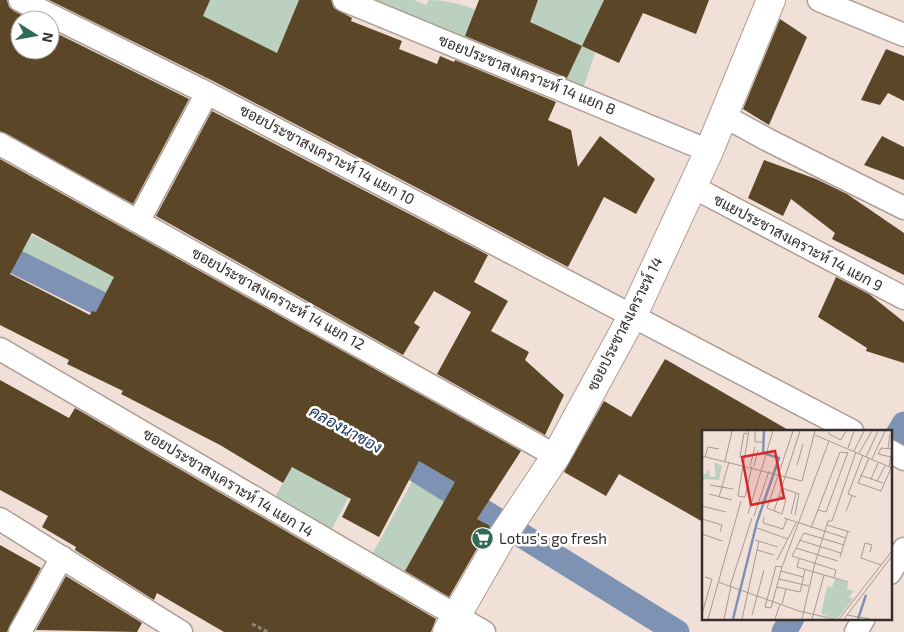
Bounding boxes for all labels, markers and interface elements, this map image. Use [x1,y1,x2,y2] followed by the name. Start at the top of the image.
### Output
[10,10,60,60] north arrow
[436,30,619,118] street label: ซอยประชาสงเคราะห์ 14 แยก 8
[39,31,58,44] text: N
[237,100,418,208] street label: ซอยประชาสงเคราะห์ 14 แยก 10
[711,190,886,294] street label: ซแยประชาสงเคราะห์ 14 แยก 9
[189,243,368,353] street label: ซอยประชาสงเคราะห์ 14 แยก 12
[583,254,666,394] street label: ซอยประชาสงเคราะห์ 14
[307,401,386,456] water label: คลองนาซอง
[140,424,317,540] street label: ซอยประชาสงเคราะห์ 14 แยก 14
[702,430,892,620] inset map
[471,527,495,551] supermarket icon: Lotus's go fresh
[499,529,607,547] place label: Lotus's go fresh

